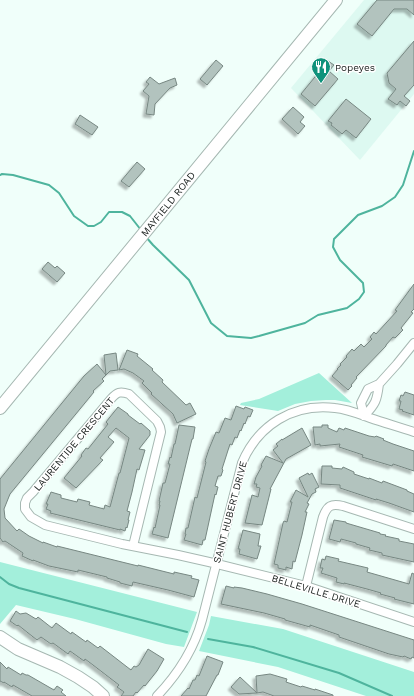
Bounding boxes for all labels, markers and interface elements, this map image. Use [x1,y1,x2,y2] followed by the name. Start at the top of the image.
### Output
[310,56,332,84] restaurant icon: Popeyes
[335,62,375,73] place label: Popeyes
[139,170,197,238] street label: MAYFIELD ROAD
[32,395,116,493] street label: LAURENTIDE CRESCENT
[211,460,249,564] street label: SAINT HUBERT DRIVE
[270,572,362,610] street label: BELLEVILLE DRIVE

